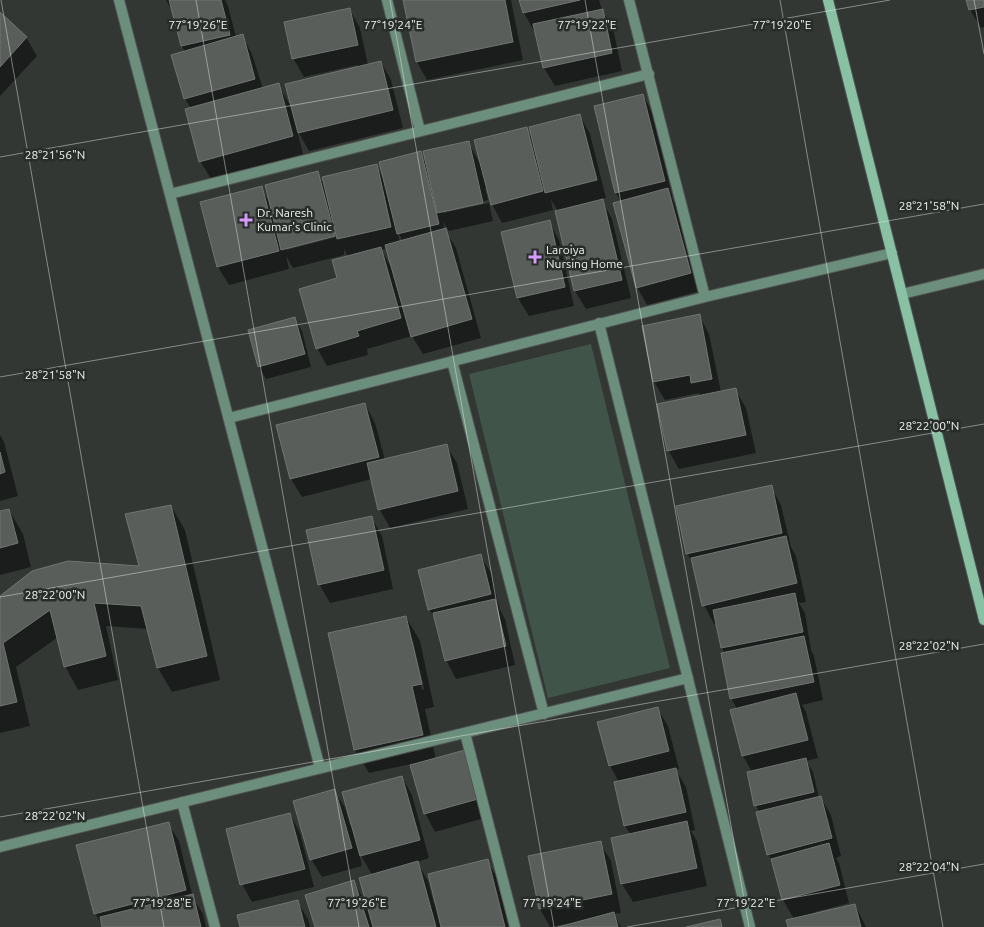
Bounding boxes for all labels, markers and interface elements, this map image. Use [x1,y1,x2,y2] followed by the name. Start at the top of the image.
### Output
[169,18,228,31] text: 77°19'26"E
[364,18,423,31] text: 77°19'24"E
[558,18,617,31] text: 77°19'22"E
[753,18,812,31] text: 77°19'20"E
[25,148,85,161] text: 28°21'56"N
[899,199,959,212] text: 28°21'58"N
[257,206,332,233] place label: Dr. Naresh Kumar's Clinic
[239,213,253,227] marker: Dr. Naresh Kumar's Clinic
[546,243,623,270] place label: Laroiya Nursing Home
[528,250,542,264] marker: Laroiya Nursing Home
[25,368,85,381] text: 28°21'58"N
[899,419,959,432] text: 28°22'00"N
[25,588,85,601] text: 28°22'00"N
[899,639,959,652] text: 28°22'02"N
[25,809,85,822] text: 28°22'02"N
[899,860,959,873] text: 28°22'04"N
[133,896,192,909] text: 77°19'28"E
[328,896,387,909] text: 77°19'26"E
[523,896,582,909] text: 77°19'24"E
[717,896,776,909] text: 77°19'22"E

